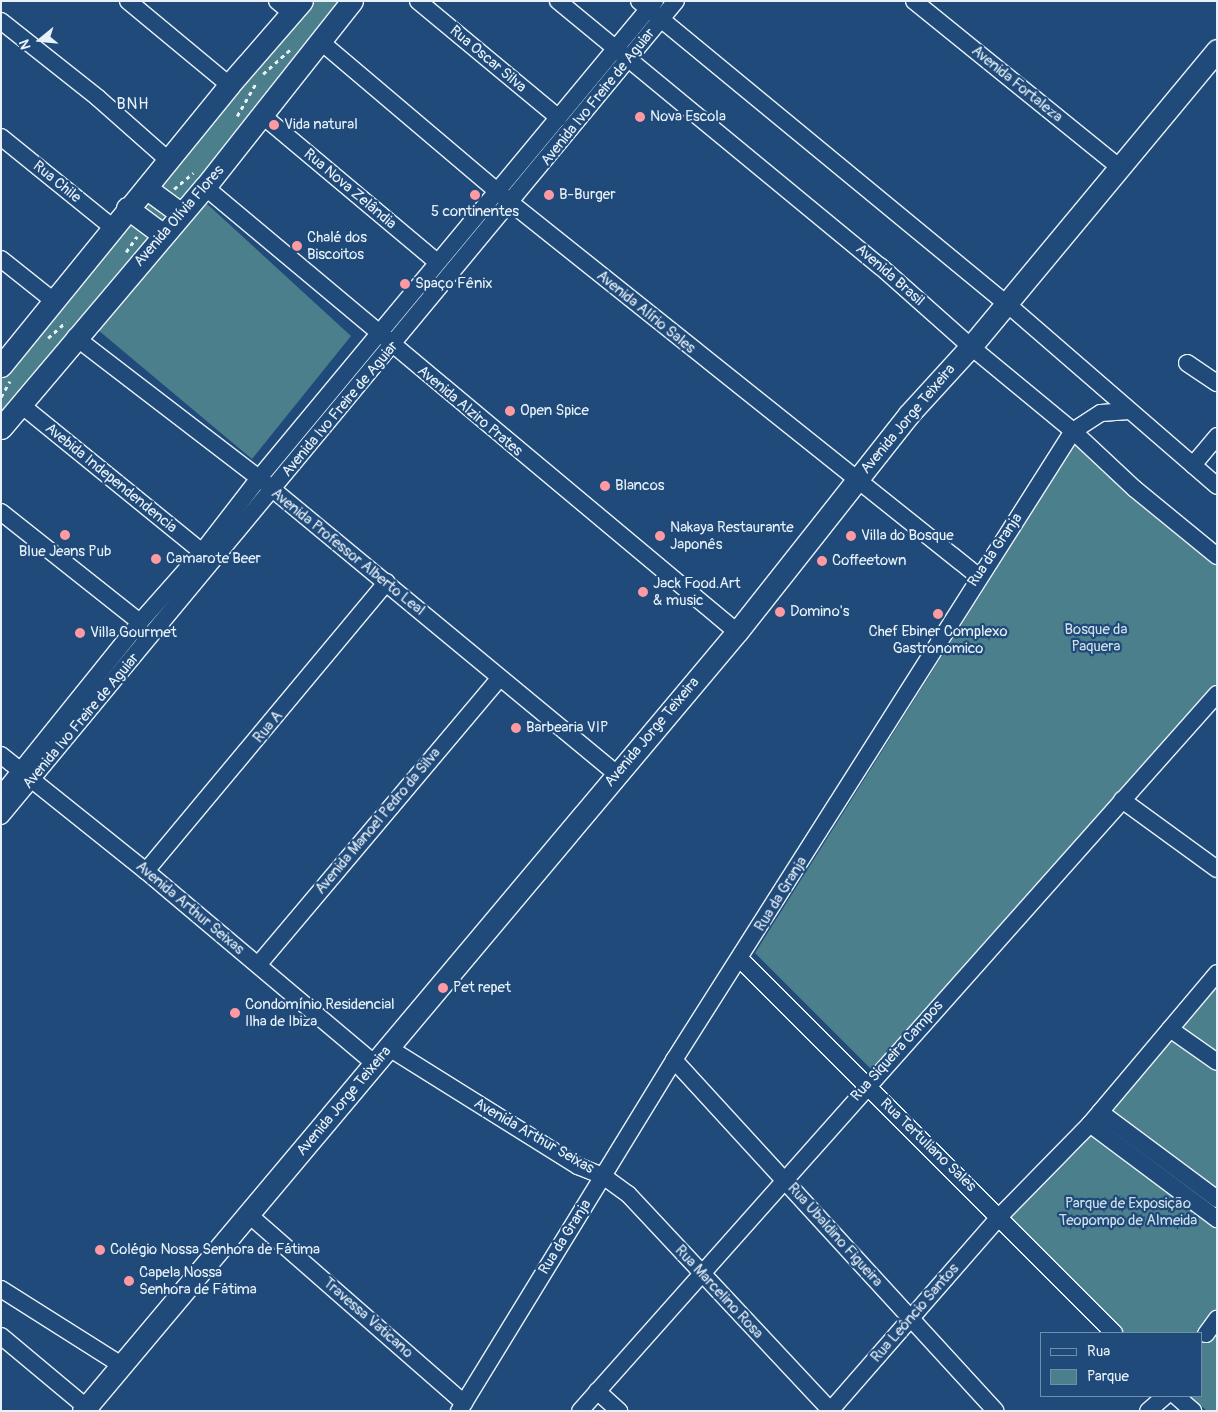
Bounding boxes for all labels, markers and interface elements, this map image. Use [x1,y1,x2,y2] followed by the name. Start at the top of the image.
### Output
[15,15,65,65] north arrow
[446,22,530,96] street label: Rua Oscar Silva
[537,25,659,169] street label: Avenida Ivo Freire de Aguiar
[16,38,35,52] text: N
[968,42,1066,126] street label: Avenida Fortaleza
[116,94,150,114] district label: BNH
[650,108,726,126] place label: Nova Escola
[634,111,646,123] marker: Nova Escola
[284,116,358,134] place label: Vida natural
[268,119,280,131] marker: Vida natural
[300,145,400,233] street label: Rua Nova Zelândia
[29,157,85,207] street label: Rua Chile
[130,162,228,270] street label: Avenida Olívia Flores
[559,186,616,204] place label: B-Burger
[469,189,481,201] marker: 5 continentes
[543,189,555,201] marker: B-Burger
[431,203,519,221] place label: 5 continentes
[307,228,367,263] place label: Chalé dos Biscoitos
[291,240,303,252] marker: Chalé dos Biscoitos
[852,240,928,310] street label: Avenida Brasil
[593,267,699,357] street label: Avenida Alírio Sales
[415,275,493,293] place label: Spaço Fênix
[399,278,411,290] marker: Spaço Fênix
[278,338,402,480] street label: Avenida Ivo Freire de Aguiar
[857,361,959,477] street label: Avenida Jorge Teixeira
[414,362,526,460] street label: Avenida Alziro Prates
[520,402,589,420] place label: Open Spice
[504,405,516,417] marker: Open Spice
[41,419,181,537] street label: Avebida Independendencia
[615,477,664,495] place label: Blancos
[599,480,611,492] marker: Blancos
[268,484,428,620] street label: Avenida Professor Alberto Leal
[964,510,1026,590] street label: Rua da Granja
[670,518,794,553] place label: Nakaya Restaurante Japonês
[861,527,954,545] place label: Villa do Bosque
[59,529,71,541] marker: Blue Jeans Pub
[654,530,666,542] marker: Nakaya Restaurante Japonês
[845,530,857,542] marker: Villa do Bosque
[19,543,111,561] place label: Blue Jeans Pub
[166,550,261,568] place label: Camarote Beer
[832,552,906,570] place label: Coffeetown
[150,553,162,565] marker: Camarote Beer
[816,555,828,567] marker: Coffeetown
[653,574,740,609] place label: Jack Food.Art & music
[637,586,649,598] marker: Jack Food.Art & music
[790,603,849,621] place label: Domino's
[774,606,786,618] marker: Domino's
[932,608,944,620] marker: Chef Ebiner Complexo Gastronomico
[1065,620,1127,655] park label: Bosque da Paquera
[869,622,1007,657] place label: Chef Ebiner Complexo Gastronomico
[90,624,177,642] place label: Villa Gourmet
[74,627,86,639] marker: Villa Gourmet
[19,650,143,792] street label: Avenida Ivo Freire de Aguiar
[601,674,703,790] street label: Avenida Jorge Teixeira
[249,707,287,747] street label: Rua A
[526,719,608,737] place label: Barbearia VIP
[510,722,522,734] marker: Barbearia VIP
[311,744,445,898] street label: Avenida Manoel Pedro da Silva
[751,853,811,935] street label: Rua da Granja
[132,857,248,959] street label: Avenida Arthur Seixas
[453,979,511,997] place label: Pet repet
[437,982,449,994] marker: Pet repet
[245,995,395,1030] place label: Condomínio Residencial Ilha de Ibiza
[847,997,947,1105] street label: Rua Siqueira Campos
[229,1007,241,1019] marker: Condomínio Residencial Ilha de Ibiza
[293,1043,395,1159] street label: Avenida Jorge Teixeira
[471,1094,597,1178] street label: Avenida Arthur Seixas
[876,1095,980,1195] street label: Rua Tertuliano Sales
[784,1179,886,1291] street label: Rua Ubaldino Figueira
[1059,1194,1197,1229] park label: Parque de Exposição Teopompo de Almeida
[535,1196,595,1278] street label: Rua da Granja
[110,1241,320,1259] place label: Colégio Nossa Senhora de Fátima
[671,1242,767,1342] street label: Rua Marcelino Rosa
[94,1244,106,1256] marker: Colégio Nossa Senhora de Fátima
[867,1260,963,1366] street label: Rua Leôncio Santos
[139,1263,257,1298] place label: Capela Nossa Senhora de Fátima
[319,1274,417,1362] street label: Travessa Vaticano
[123,1275,135,1287] marker: Capela Nossa Senhora de Fátima
[1040,1332,1203,1397] legend
[1087,1342,1110,1361] text: Rua
[1087,1367,1129,1386] text: Parque

